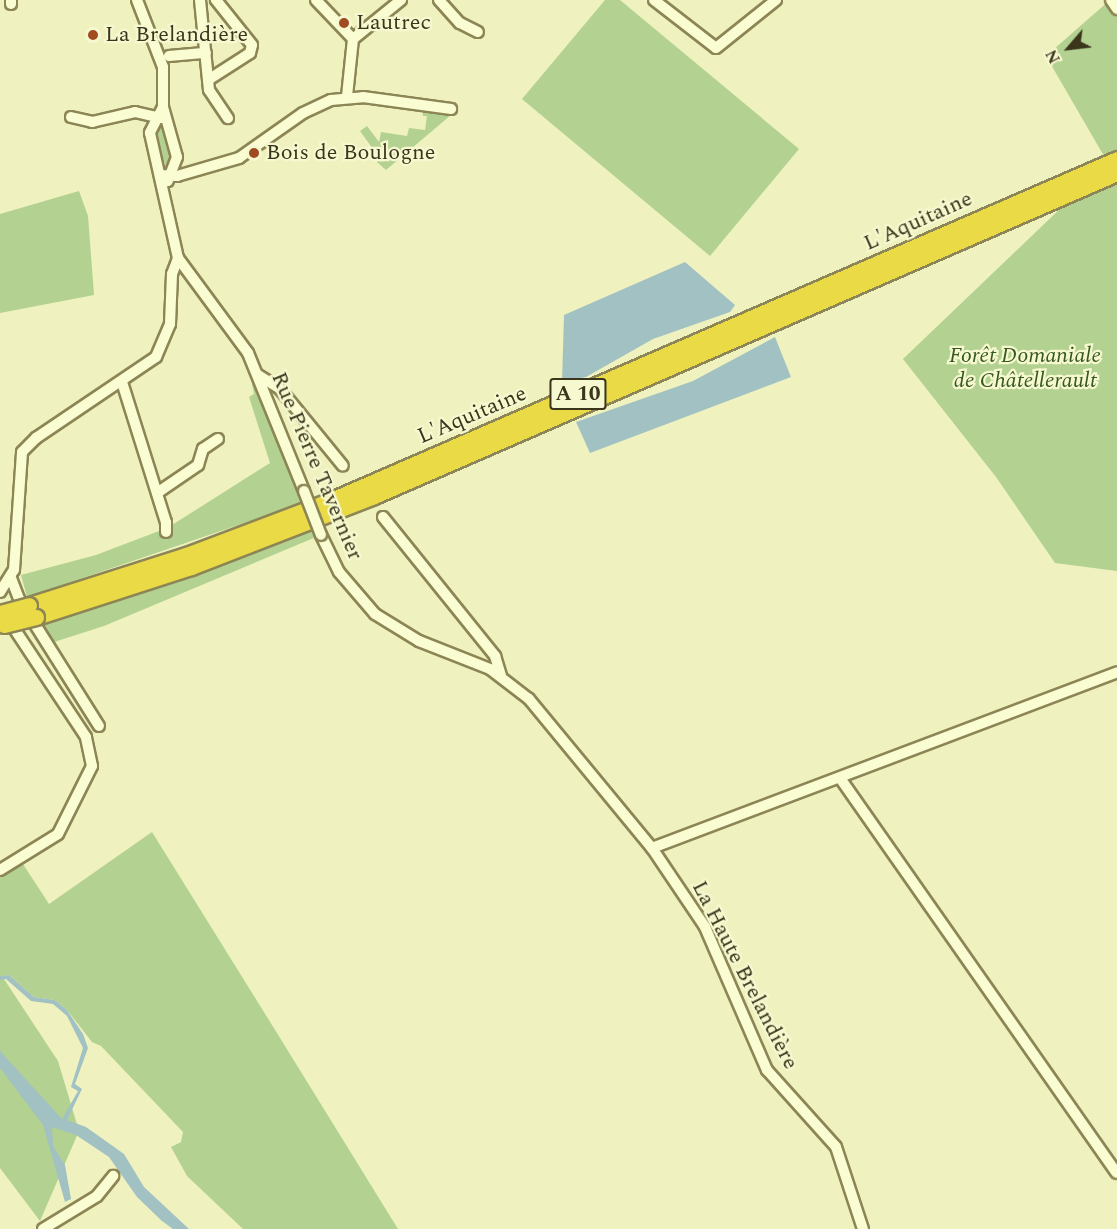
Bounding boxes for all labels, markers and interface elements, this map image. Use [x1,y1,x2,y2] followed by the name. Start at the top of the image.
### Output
[356,10,431,36] place label: Lautrec
[337,16,351,30] marker: Lautrec
[1039,18,1099,78] north arrow
[105,22,248,48] place label: La Brelandière
[86,28,100,42] marker: La Brelandière
[1039,45,1067,68] text: N
[266,140,435,166] place label: Bois de Boulogne
[247,146,261,160] marker: Bois de Boulogne
[860,185,976,257] street label: L'Aquitaine
[949,342,1101,394] park label: Forêt Domaniale de Châtellerault
[265,368,369,564] street label: Rue Pierre Tavernier
[548,376,608,412] road number: A 10
[414,380,530,450] street label: L'Aquitaine
[686,876,804,1074] street label: La Haute Brelandière

